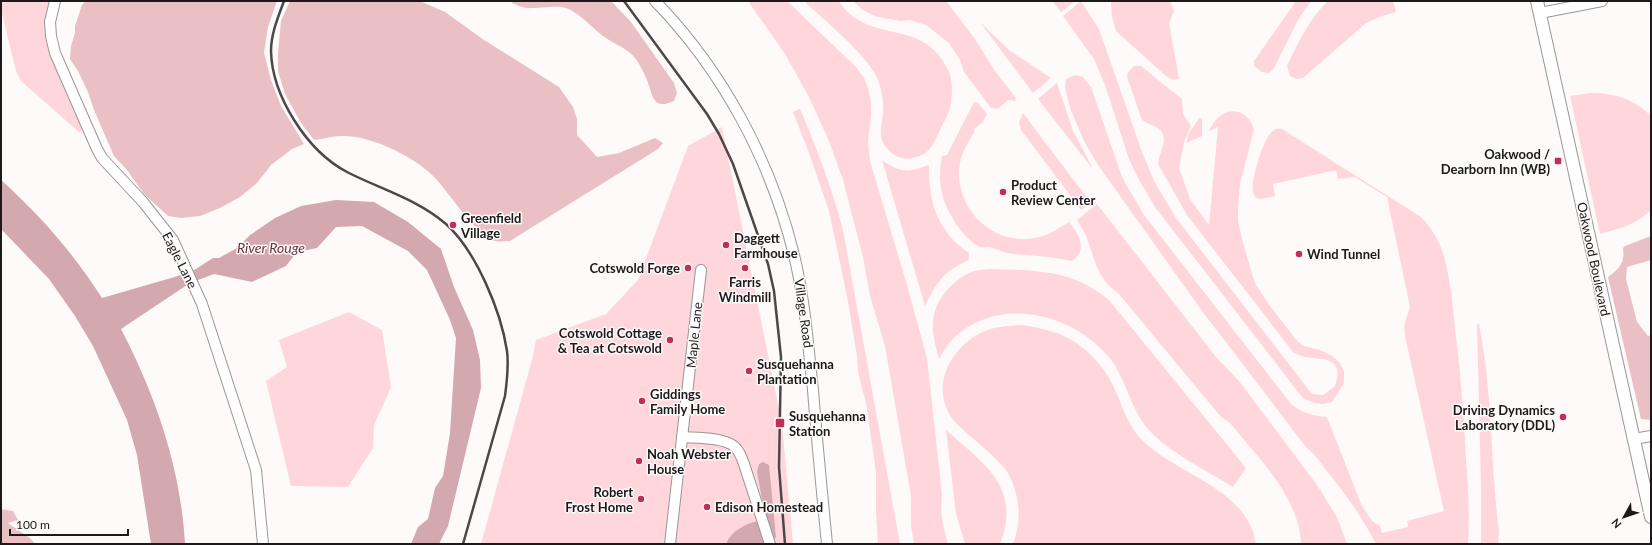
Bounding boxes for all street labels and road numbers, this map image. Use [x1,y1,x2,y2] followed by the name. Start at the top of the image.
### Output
[1574,200,1614,318] street label: Oakwood Boulevard
[159,229,201,291] street label: Eagle Lane
[791,277,817,349] street label: Village Road
[683,301,705,369] street label: Maple Lane

